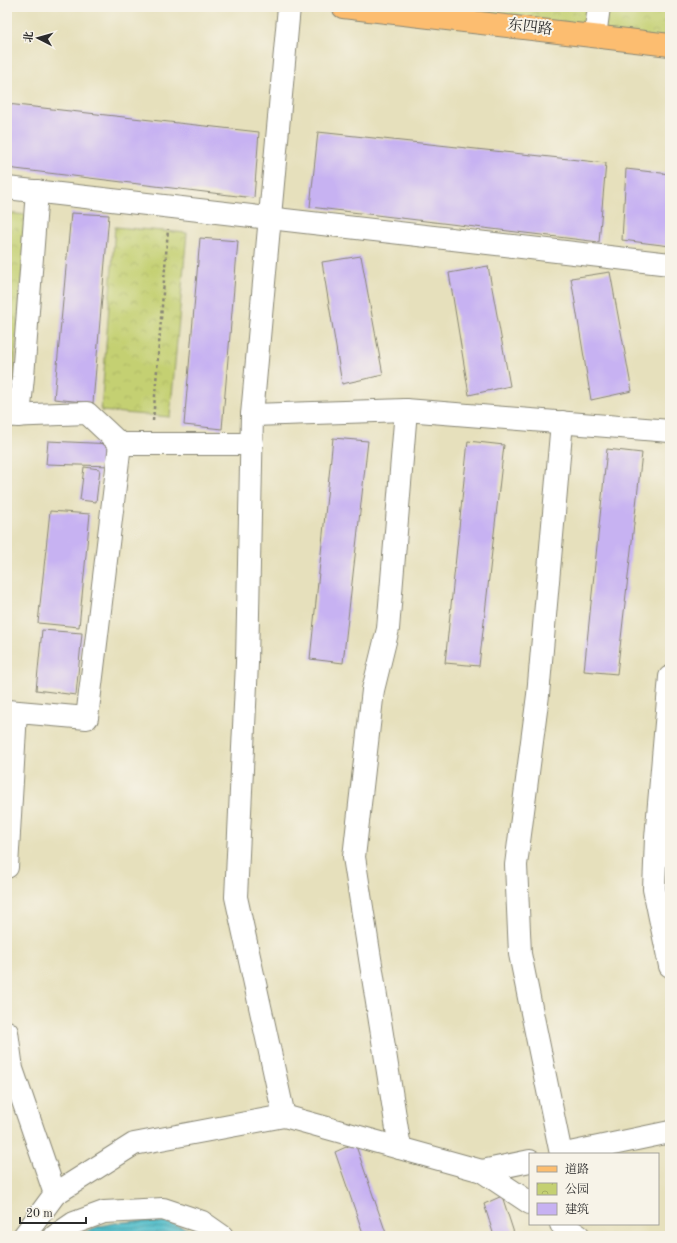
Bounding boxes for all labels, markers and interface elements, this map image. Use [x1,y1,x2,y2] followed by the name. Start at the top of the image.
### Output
[507,16,553,38] street label: 东四路
[18,18,58,58] north arrow
[23,31,36,43] text: 北
[529,1153,659,1225] legend
[565,1162,589,1176] text: 道路
[565,1183,589,1196] text: 公园
[20,1199,86,1225] scale bar
[565,1202,589,1216] text: 建筑
[26,1208,53,1220] text: 20 m

